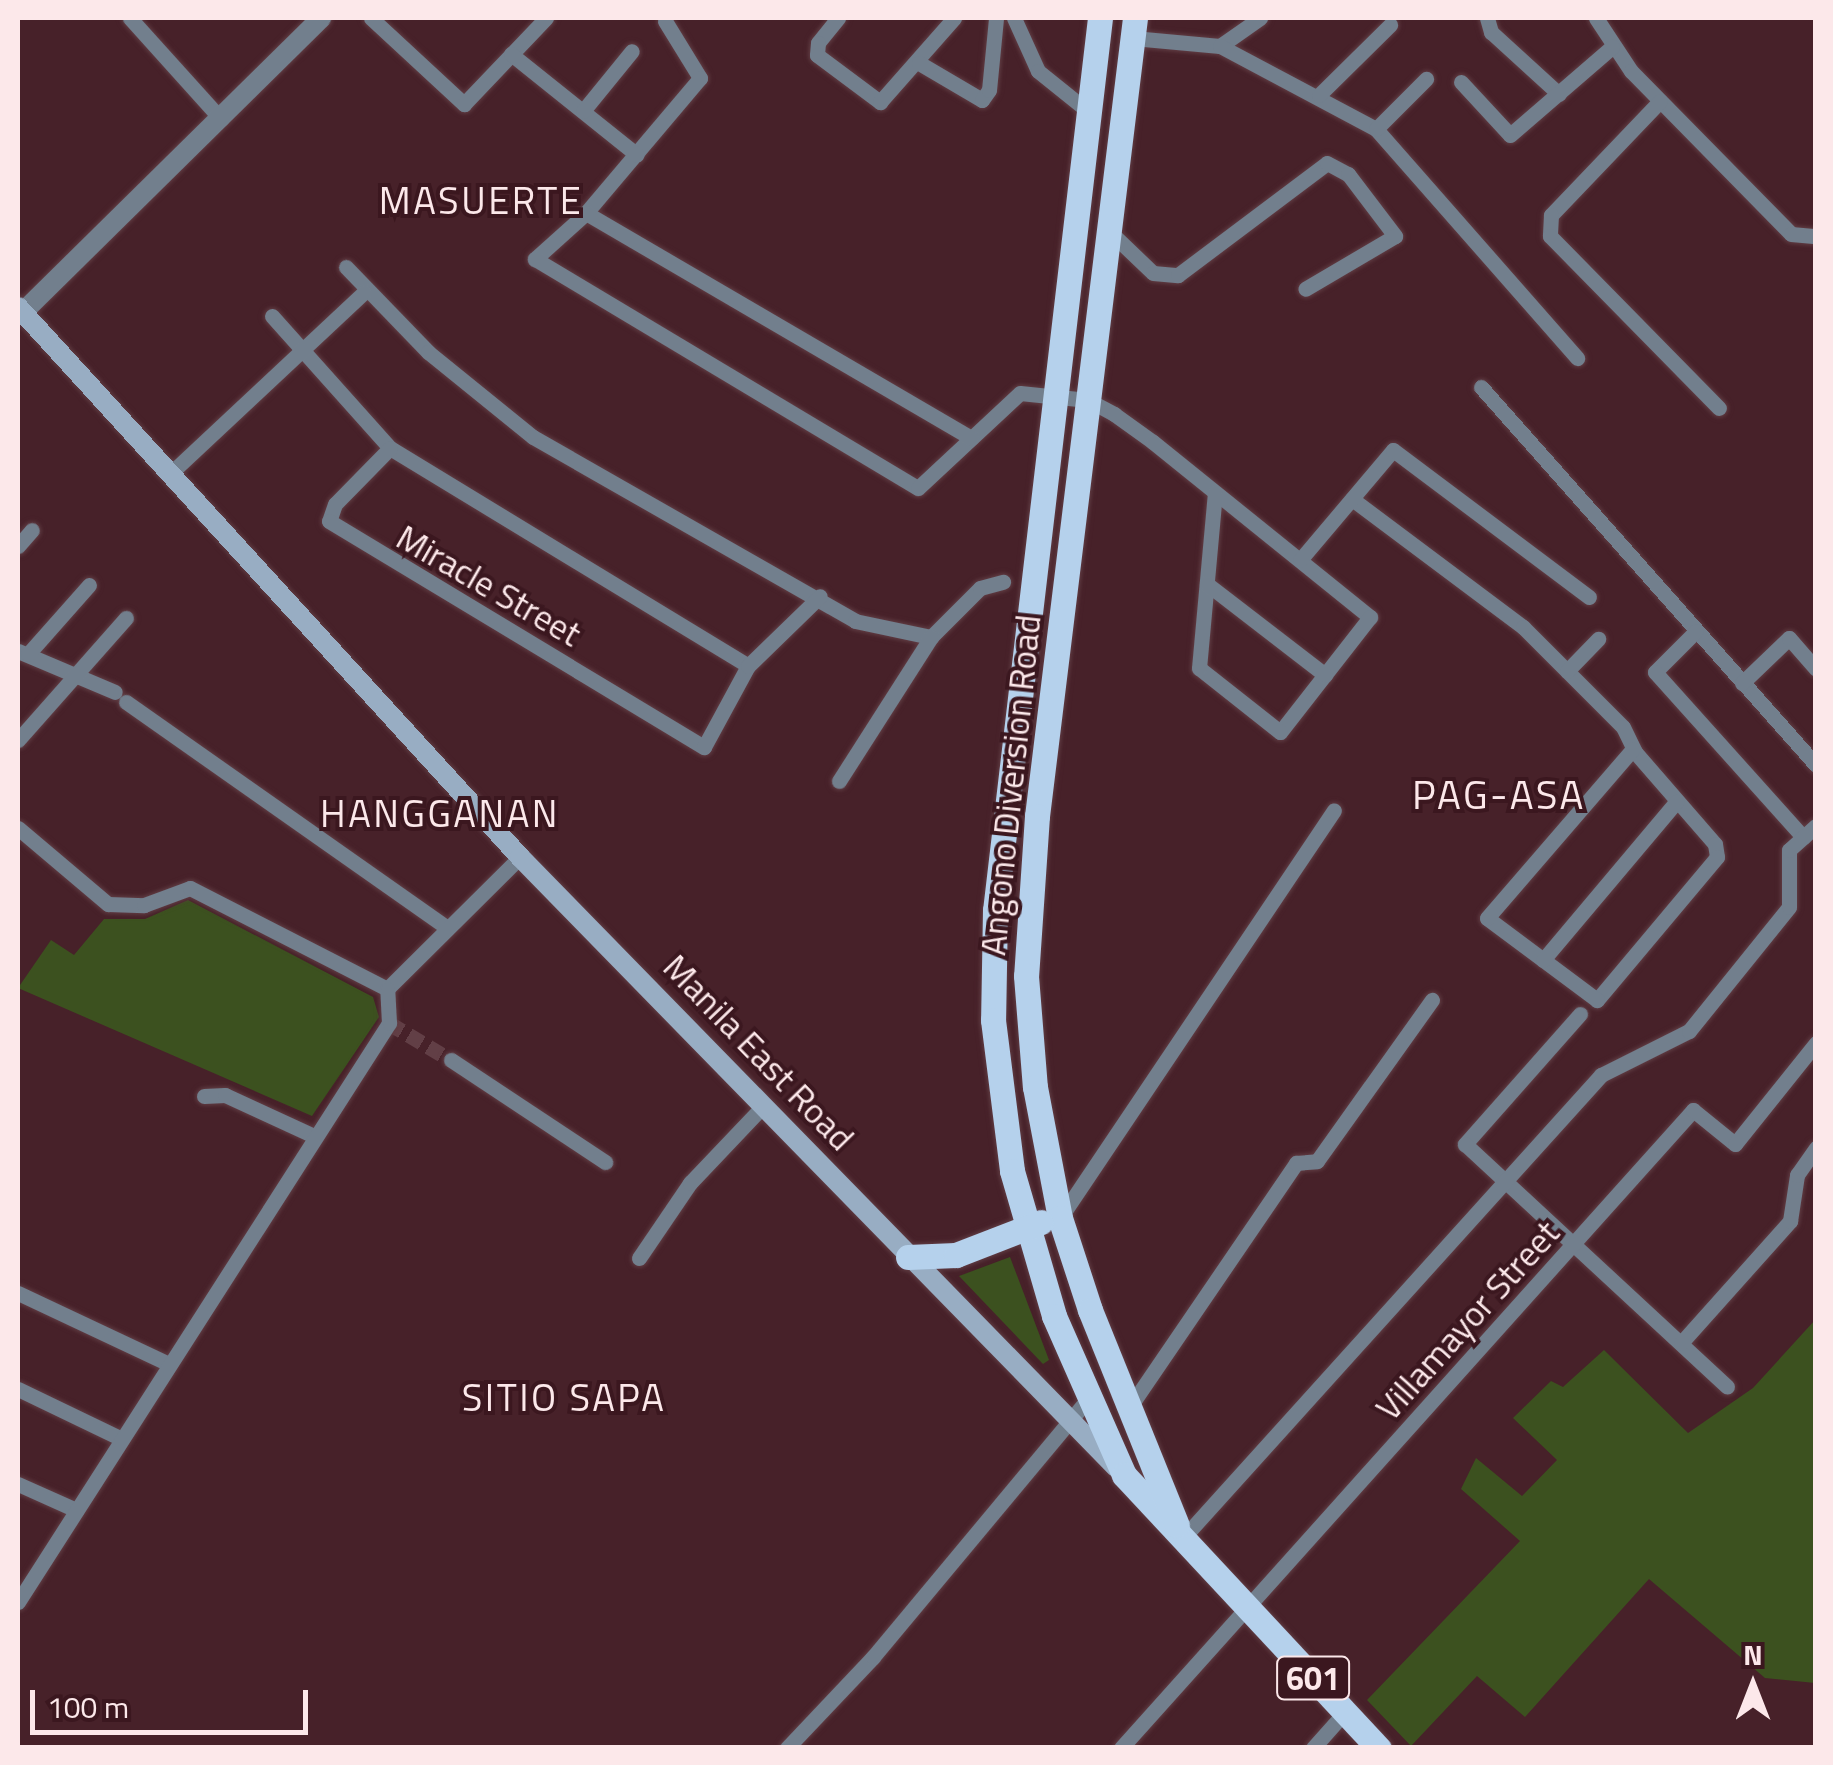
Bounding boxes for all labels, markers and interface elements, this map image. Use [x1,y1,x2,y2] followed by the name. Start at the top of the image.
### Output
[379,178,583,224] district label: MASUERTE
[389,515,589,655] street label: Miracle Street
[971,613,1049,957] street label: Angono Diversion Road
[1412,771,1586,819] district label: PAG-ASA
[320,791,560,837] district label: HANGGANAN
[655,945,863,1159] street label: Manila East Road
[1367,1212,1567,1428] street label: Villamayor Street
[462,1375,666,1421] district label: SITIO SAPA
[1743,1633,1763,1676] text: N
[1703,1635,1803,1735] north arrow
[1276,1651,1350,1705] road number: 601
[35,1670,312,1732] scale bar
[47,1684,129,1730] text: 100 m

